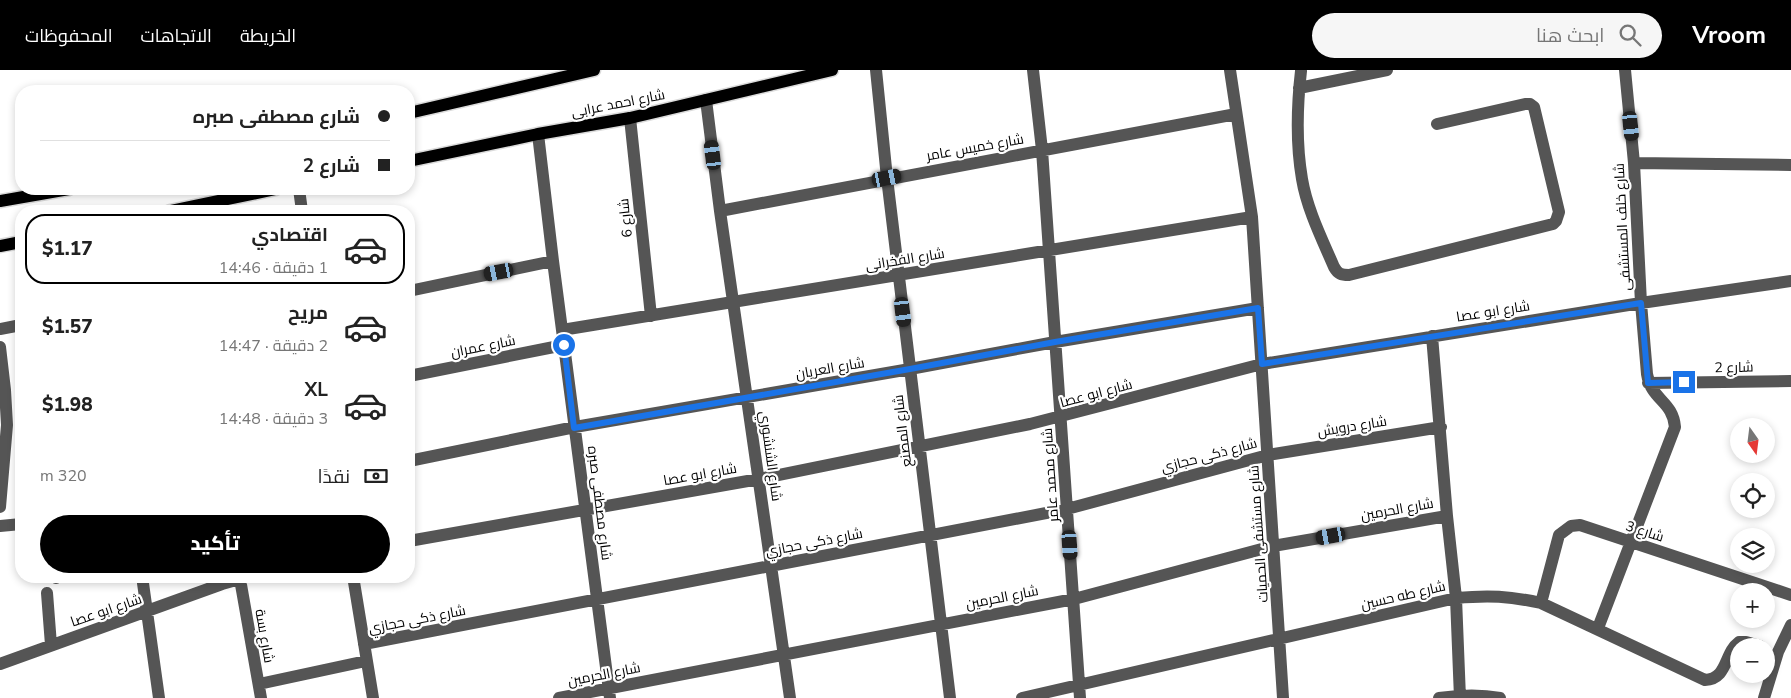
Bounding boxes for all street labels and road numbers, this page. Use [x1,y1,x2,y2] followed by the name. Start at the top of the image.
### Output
[570,85,667,122] street label: شارع احمد عرابى
[924,130,1025,166] street label: شارع خميس عامر
[1610,163,1635,291] street label: شارع خلف المستشفى
[614,197,637,238] street label: شارع 6
[864,244,946,275] street label: شارع الفخرانى
[1455,296,1531,327] street label: شارع ابو عصا
[449,331,517,362] street label: شارع عمران
[794,353,866,384] street label: شارع العريان
[1714,358,1754,377] street label: شارع 2
[1058,375,1134,412] street label: شارع ابو عصا
[889,394,916,468] street label: شارع المصنع
[753,410,786,503] street label: شارع الشنشوري
[1316,412,1388,441] street label: شارع درويش
[1038,427,1063,524] street label: شارع محمد عامر
[1159,434,1260,479] street label: شارع ذكى حجازي
[583,445,616,561] street label: شارع مصطفى صبره
[662,459,738,490] street label: شارع ابو عصا
[1244,465,1273,603] street label: شارع مستشفى الحميات
[1359,494,1435,525] street label: شارع الحرمين
[1623,516,1666,547] street label: شارع 3
[764,524,865,563] street label: شارع ذكى حجازي
[1359,576,1447,614] street label: شارع طه حسين
[964,581,1040,614] street label: شارع الحرمين
[68,589,144,632] street label: شارع ابو عصا
[367,601,468,640] street label: شارع ذكى حجازي
[250,608,279,665] street label: شارع بسة
[566,658,642,691] street label: شارع الحرمين

